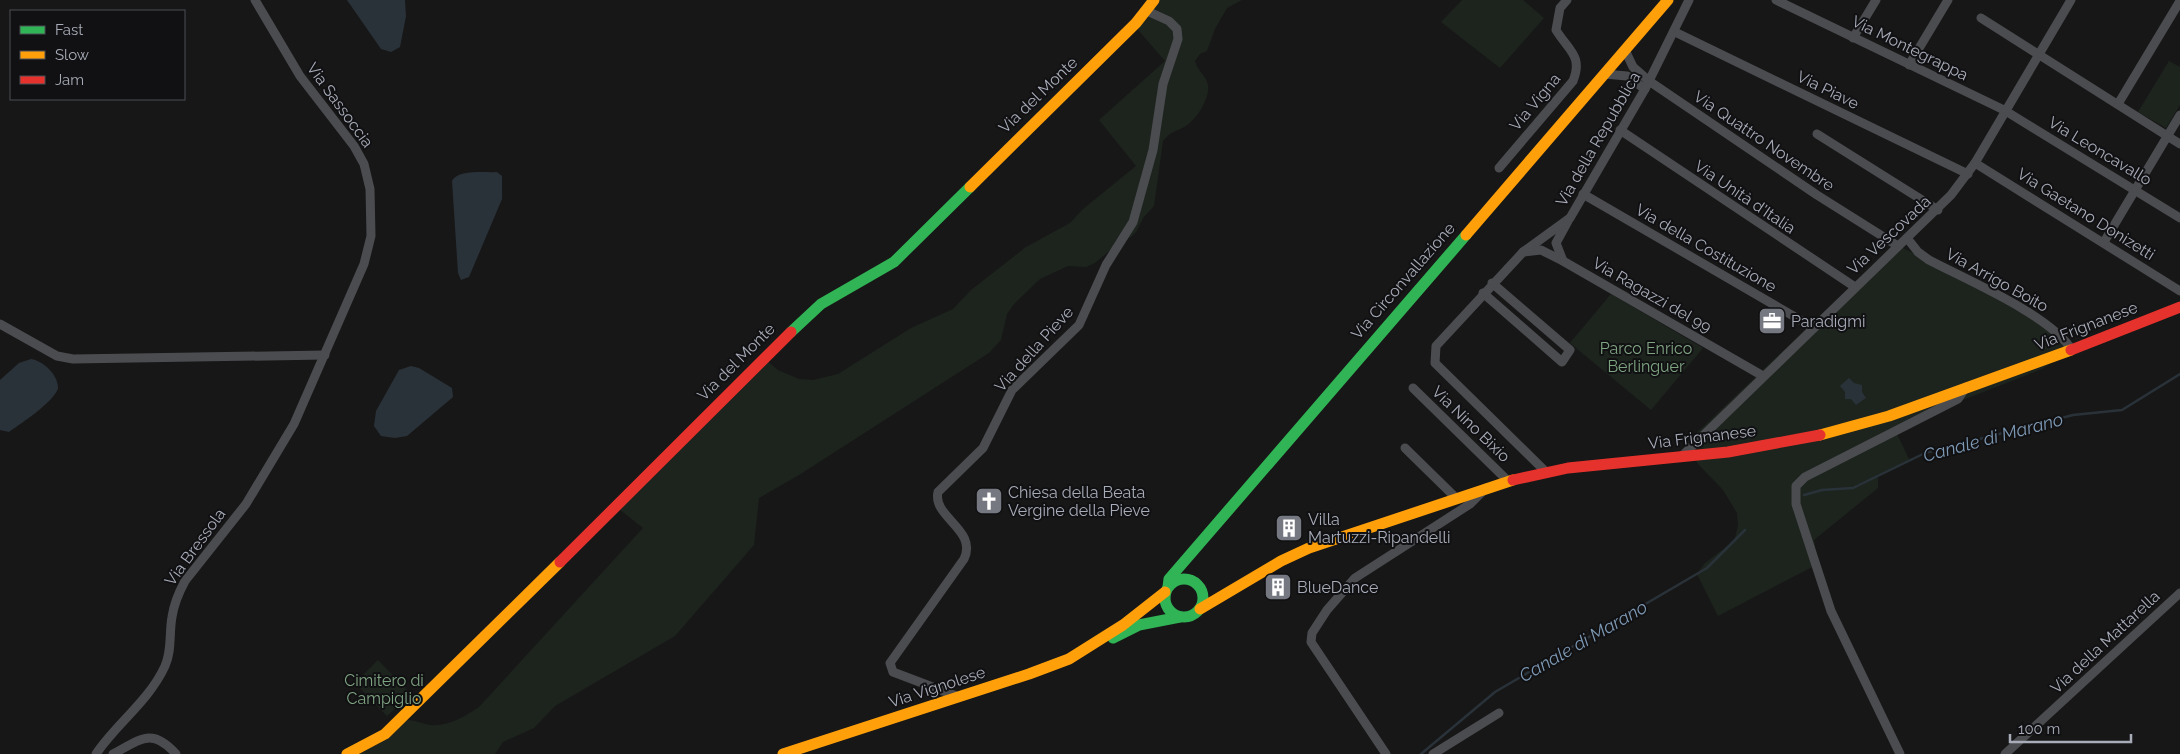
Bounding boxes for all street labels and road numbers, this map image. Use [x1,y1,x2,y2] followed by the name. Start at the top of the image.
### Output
[1849,12,1971,84] street label: Via Montegrappa
[995,53,1081,137] street label: Via del Monte
[303,59,377,151] street label: Via Sassoccia
[1794,67,1862,113] street label: Via Piave
[1552,68,1644,210] street label: Via della Repubblica
[1506,70,1564,134] street label: Via Vigna
[1690,87,1838,195] street label: Via Quattro Novembre
[2045,113,2155,189] street label: Via Leoncavallo
[1691,156,1799,238] street label: Via Unità d'Italia
[2014,164,2158,264] street label: Via Gaetano Donizetti
[1843,192,1935,278] street label: Via Vescovada
[1632,200,1780,296] street label: Via della Costituzione
[1347,219,1459,343] street label: Via Circonvallazione
[1942,244,2052,316] street label: Via Arrigo Boito
[1589,253,1715,337] street label: Via Ragazzi del 99
[2032,298,2140,354] street label: Via Frignanese
[991,302,1077,396] street label: Via della Pieve
[693,319,779,405] street label: Via del Monte
[1428,382,1514,466] street label: Via Nino Bixio
[1647,421,1757,453] street label: Via Frignanese
[161,505,229,589] street label: Via Bressola
[2047,587,2163,697] street label: Via della Mattarella
[886,662,988,712] street label: Via Vignolese

